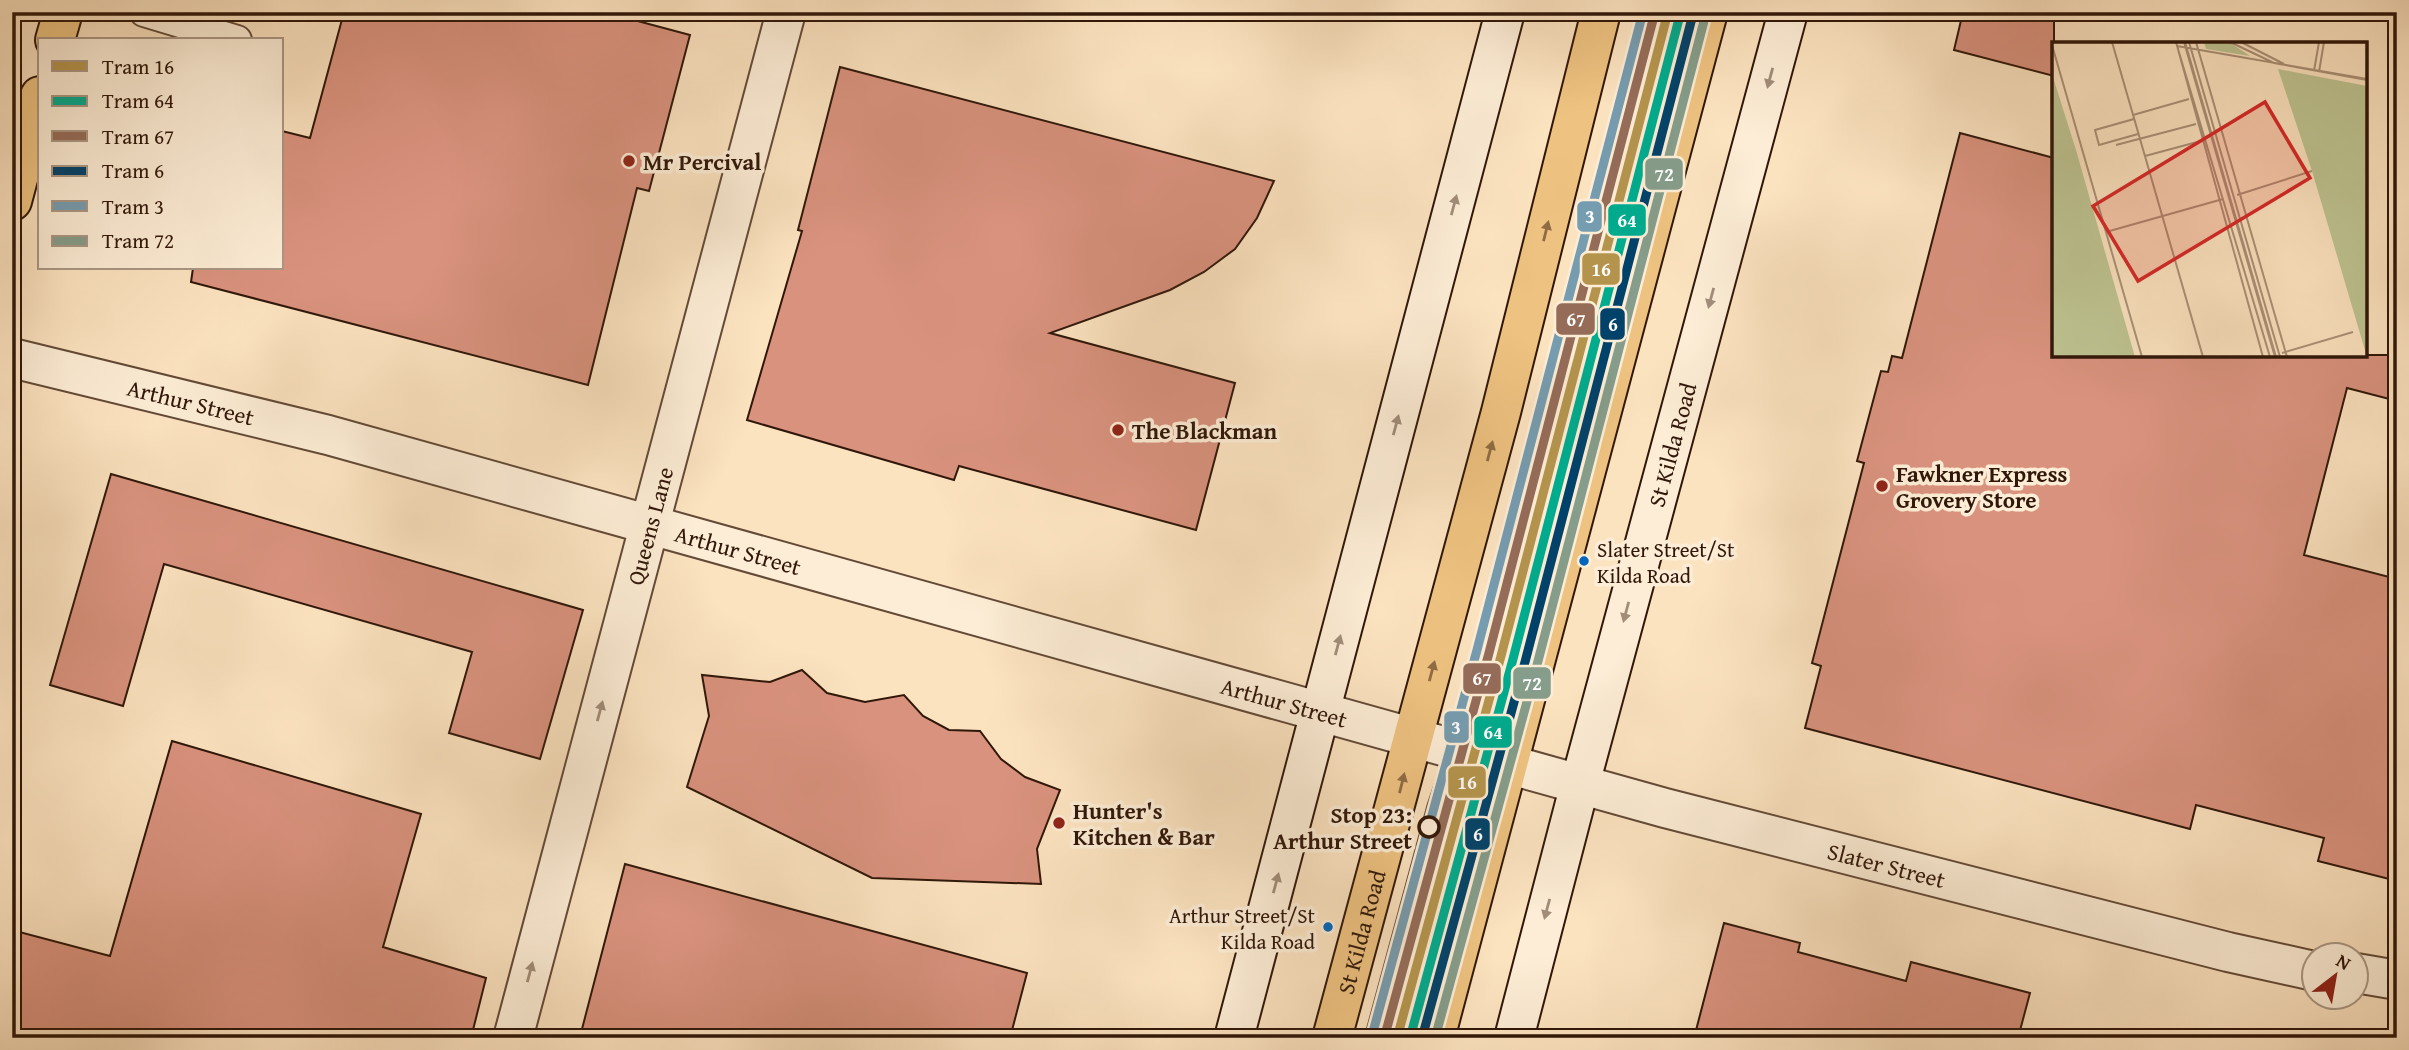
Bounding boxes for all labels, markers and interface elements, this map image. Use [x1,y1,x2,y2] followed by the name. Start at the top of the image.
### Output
[38,38,284,270] legend
[2052,42,2367,357] inset map
[102,51,174,82] text: Tram 16
[1764,67,1775,89] one-way arrow
[102,85,174,116] text: Tram 64
[102,121,174,152] text: Tram 67
[643,145,761,178] place label: Mr Percival
[621,153,637,169] marker: Mr Percival
[102,155,164,186] text: Tram 6
[1644,157,1684,191] line badge: 72
[1654,160,1674,188] text: 72
[102,191,164,222] text: Tram 3
[1449,194,1460,216] one-way arrow
[1576,200,1603,233] line badge: 3
[1585,202,1595,230] text: 3
[1607,203,1647,237] line badge: 64
[1617,206,1637,234] text: 64
[1541,219,1552,241] one-way arrow
[102,225,174,256] text: Tram 72
[1581,252,1621,286] line badge: 16
[1591,255,1611,283] text: 16
[1705,287,1716,309] one-way arrow
[1555,302,1596,336] line badge: 67
[1566,305,1586,333] text: 67
[1599,307,1626,341] line badge: 6
[1608,310,1618,338] text: 6
[124,370,258,433] street label: Arthur Street
[1639,378,1704,510] street label: St Kilda Road
[1132,414,1277,447] place label: The Blackman
[1391,414,1402,436] one-way arrow
[1110,422,1126,438] marker: The Blackman
[1485,440,1496,462] one-way arrow
[1896,457,2068,516] place label: Fawkner Express Grovery Store
[618,463,681,589] street label: Queens Lane
[1874,478,1890,494] marker: Fawkner Express Grovery Store
[671,516,805,583] street label: Arthur Street
[1597,534,1735,591] place label: Slater Street/St Kilda Road
[1577,554,1591,568] marker: Slater Street/St Kilda Road
[1620,601,1631,623] one-way arrow
[1333,634,1343,655] one-way arrow
[1427,660,1437,681] one-way arrow
[1462,662,1502,695] line badge: 67
[1472,664,1492,692] text: 67
[1512,666,1552,700] line badge: 72
[1217,668,1351,735] street label: Arthur Street
[1522,669,1542,697] text: 72
[595,700,606,722] one-way arrow
[1443,710,1470,744] line badge: 3
[1451,713,1461,741] text: 3
[1473,715,1513,749] line badge: 64
[1483,718,1503,746] text: 64
[1447,765,1487,799] line badge: 16
[1457,768,1477,796] text: 16
[1397,772,1408,794] one-way arrow
[1073,794,1215,853] place label: Hunter's Kitchen & Bar
[1273,798,1412,857] place label: Stop 23: Arthur Street
[1051,815,1067,831] marker: Hunter's Kitchen & Bar
[1418,816,1440,838] marker: Stop 23: Arthur Street
[1464,817,1491,851] line badge: 6
[1473,820,1483,848] text: 6
[1824,834,1949,896] street label: Slater Street
[1328,865,1393,998] street label: St Kilda Road
[1271,872,1282,894] one-way arrow
[1542,899,1552,920] one-way arrow
[1169,900,1316,957] place label: Arthur Street/St Kilda Road
[1321,920,1335,934] marker: Arthur Street/St Kilda Road
[2300,942,2370,1012] north arrow
[2331,946,2357,977] text: N
[525,961,536,983] one-way arrow

